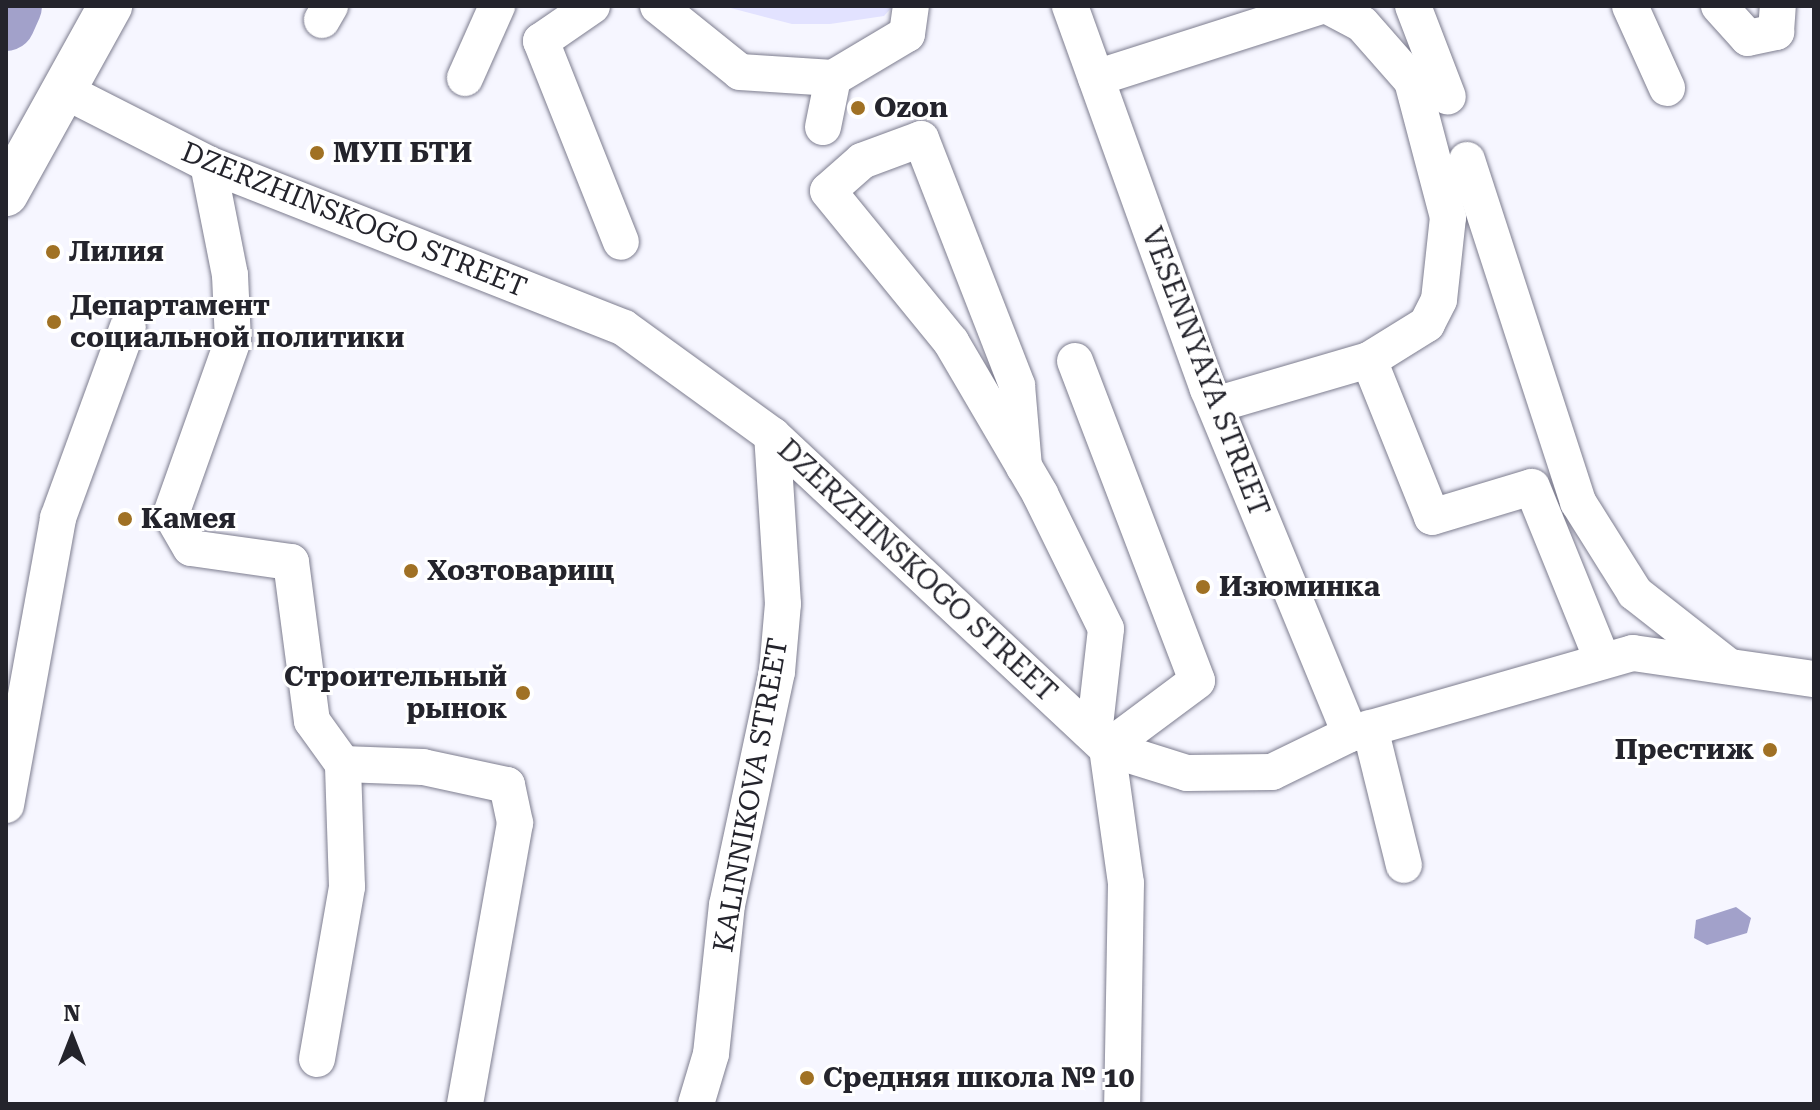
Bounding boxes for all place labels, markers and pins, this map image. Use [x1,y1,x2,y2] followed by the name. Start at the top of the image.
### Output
[874,91,948,125] place label: Ozon
[849,99,867,117] marker: Ozon
[333,136,472,170] place label: МУП БТИ
[308,144,326,162] marker: МУП БТИ
[69,235,164,269] place label: Лилия
[44,243,62,261] marker: Лилия
[70,289,404,355] place label: Департамент социальной политики
[45,313,63,331] marker: Департамент социальной политики
[141,502,236,536] place label: Камея
[116,510,134,528] marker: Камея
[427,554,614,588] place label: Хозтоварищ
[402,562,420,580] marker: Хозтоварищ
[1219,570,1380,604] place label: Изюминка
[1194,578,1212,596] marker: Изюминка
[284,660,507,726] place label: Строительный рынок
[514,684,532,702] marker: Строительный рынок
[1615,733,1754,767] place label: Престиж
[1761,741,1779,759] marker: Престиж
[823,1061,1135,1095] place label: Средняя школа № 10
[798,1069,816,1087] marker: Средняя школа № 10

